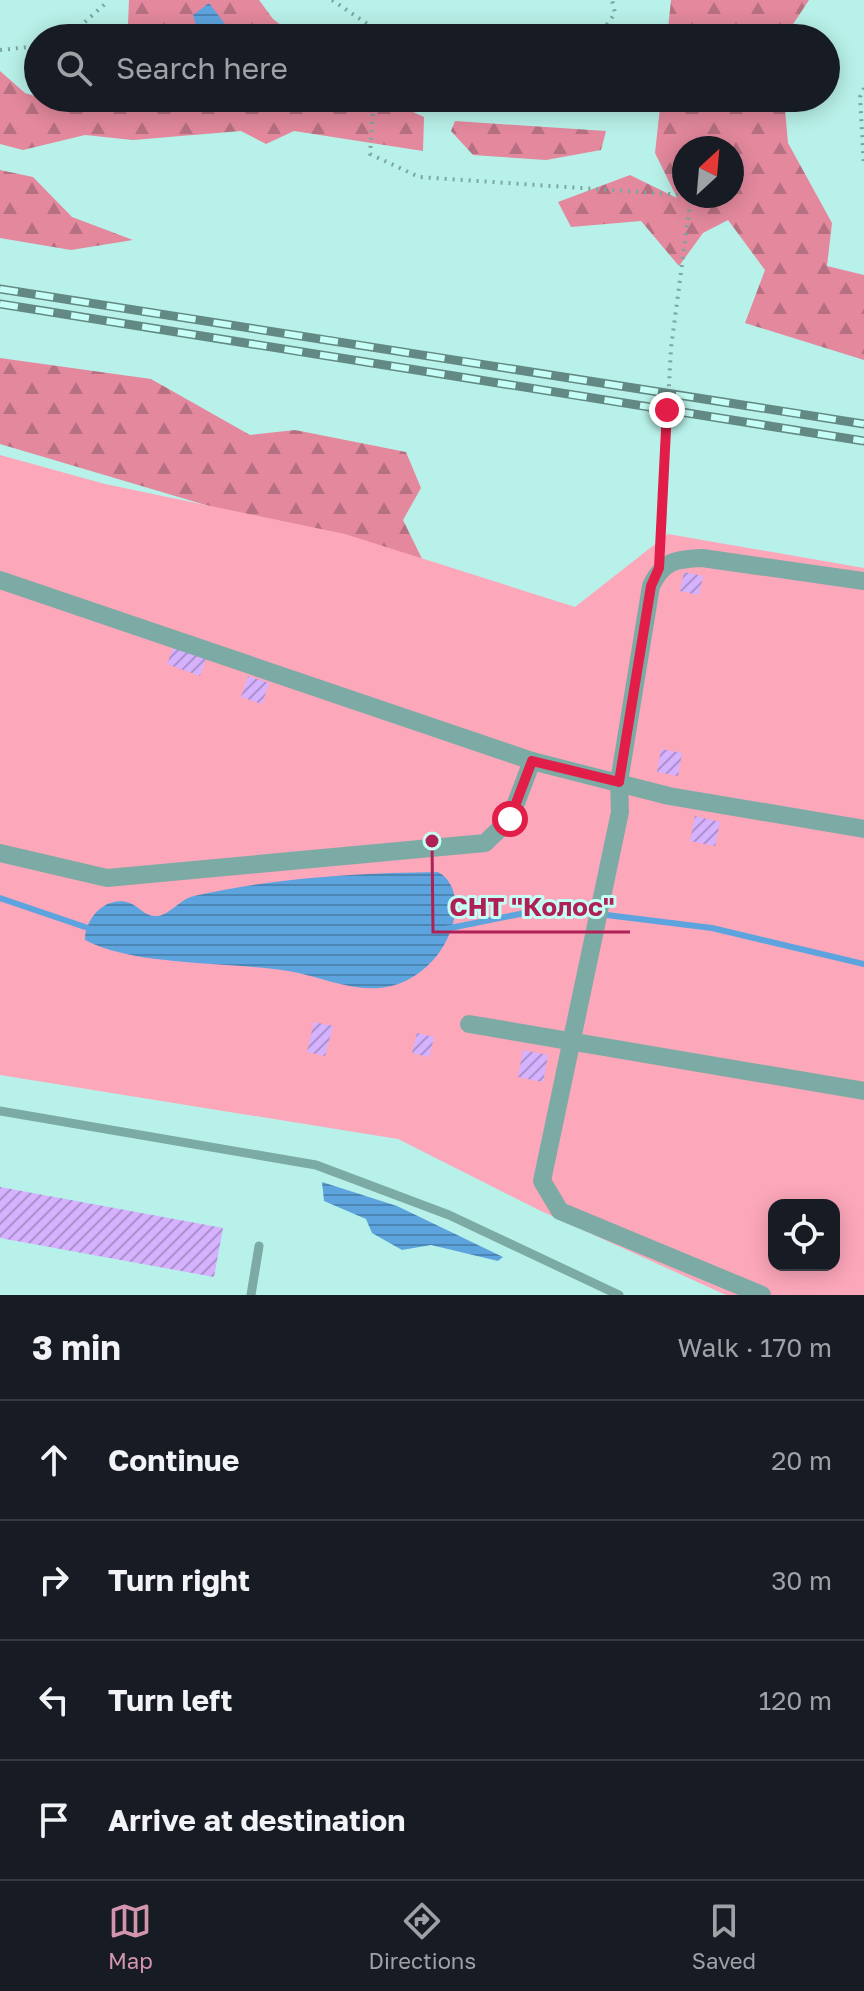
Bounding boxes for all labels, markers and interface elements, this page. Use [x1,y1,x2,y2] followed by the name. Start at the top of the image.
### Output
[24,24,840,112] search box
[52,46,96,90] icon: search
[116,50,288,86] text: Search here
[672,136,744,208] north arrow
[649,392,685,428] route end
[492,801,528,837] route start
[433,882,630,932] callout: СНТ "Колос"
[449,891,615,922] text: СНТ "Колос"
[768,1199,840,1271] map controls
[768,1199,840,1271] button: locate
[32,1327,121,1367] text: 3 min
[678,1332,832,1363] text: Walk · 170 m
[32,1438,76,1482] icon: ahead
[108,1442,239,1478] text: Continue
[771,1445,832,1476] text: 20 m
[32,1558,76,1602] icon: right
[108,1562,250,1598] text: Turn right
[771,1565,832,1596] text: 30 m
[32,1678,76,1722] icon: left
[108,1682,233,1718] text: Turn left
[759,1685,832,1716] text: 120 m
[32,1798,76,1842] icon: arrive
[108,1802,405,1838] text: Arrive at destination
[108,1899,153,1974] tab: Map
[369,1899,476,1974] tab: Directions
[692,1899,756,1974] tab: Saved

